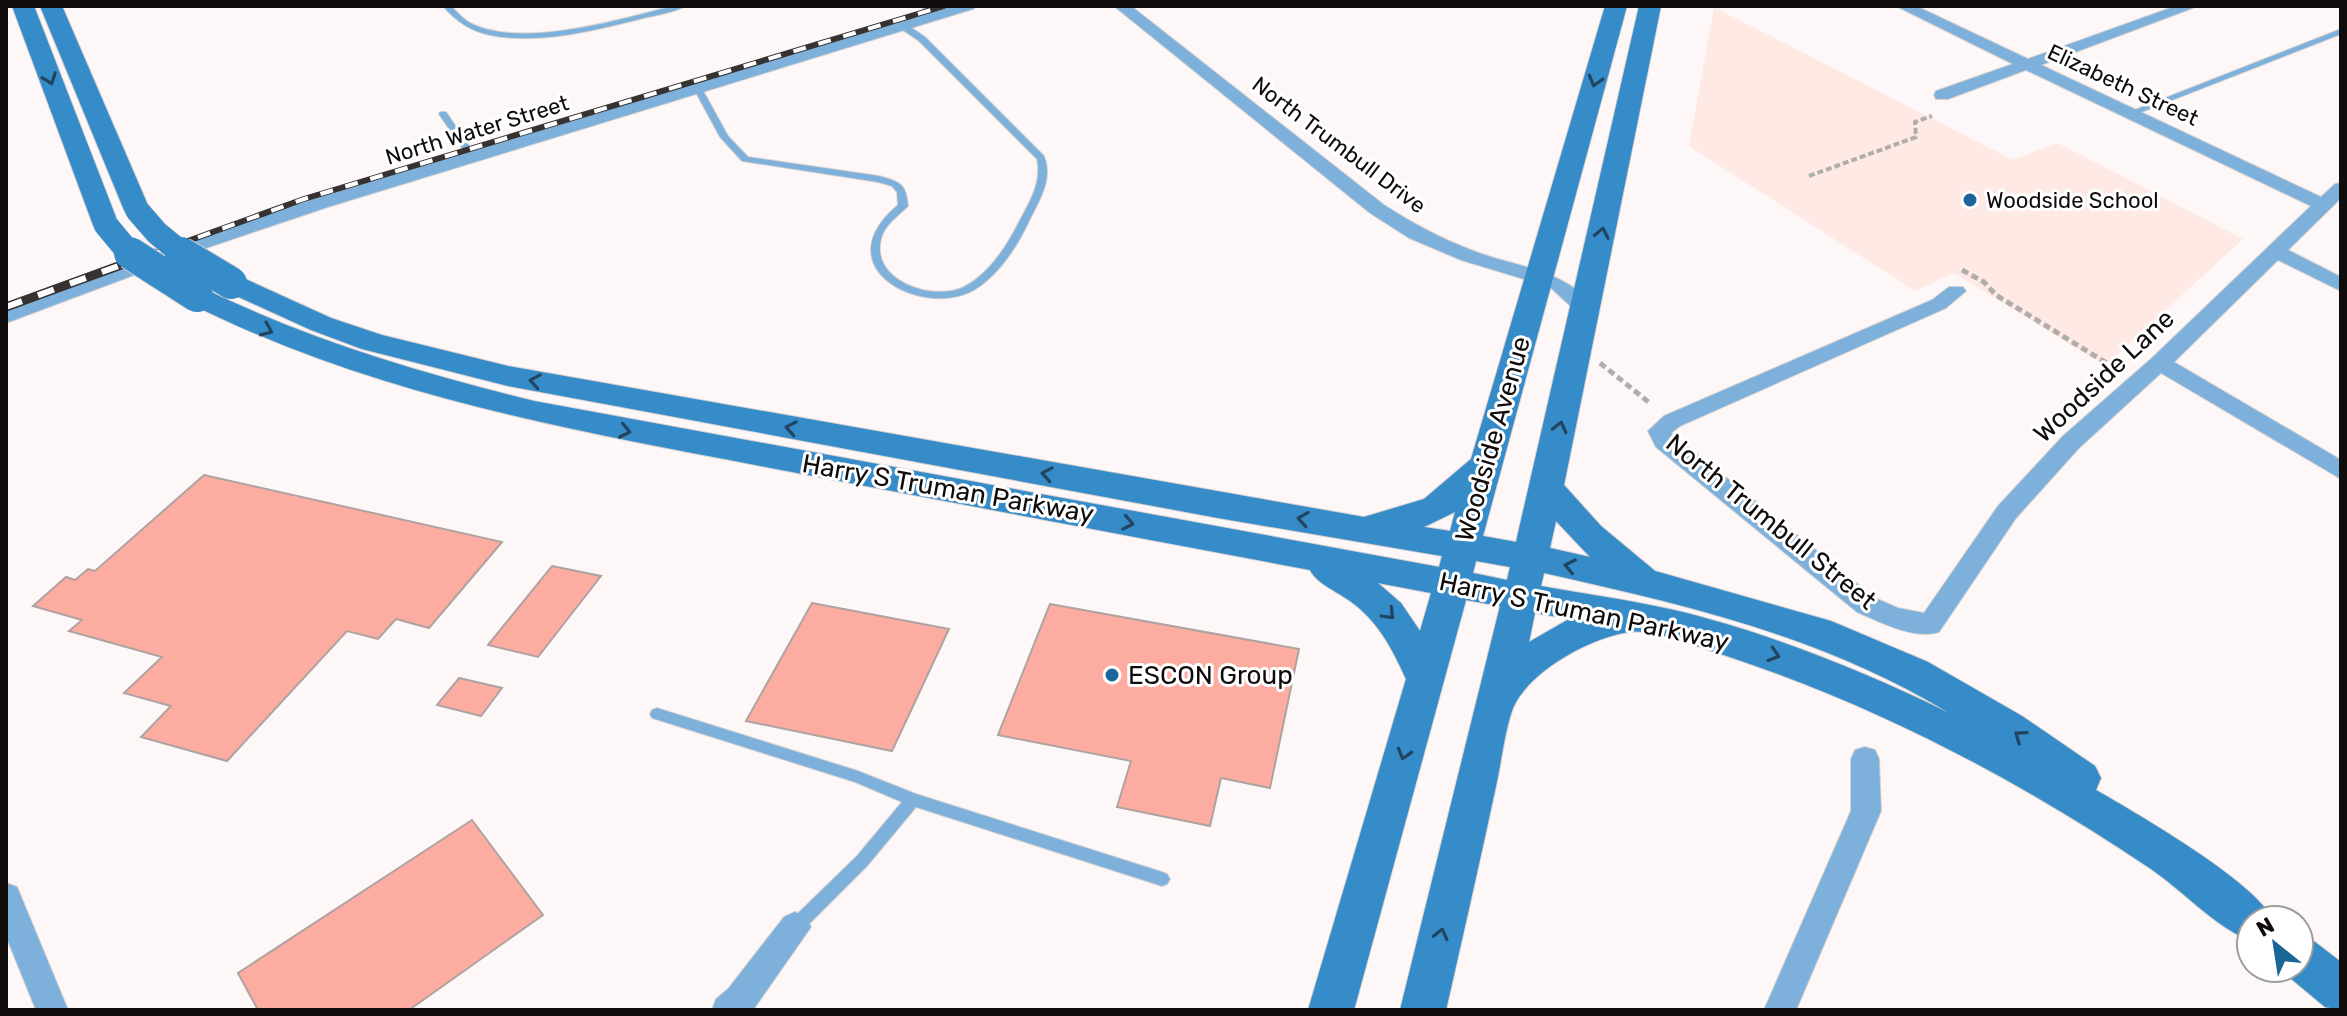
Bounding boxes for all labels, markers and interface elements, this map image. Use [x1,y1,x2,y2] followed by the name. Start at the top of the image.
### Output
[2043,38,2203,132] street label: Elizabeth Street
[40,71,57,85] one-way arrow
[1247,71,1431,219] street label: North Trumbull Drive
[1588,74,1604,87] one-way arrow
[382,89,572,171] street label: North Water Street
[1986,187,2159,214] place label: Woodside School
[1961,191,1979,209] marker: Woodside School
[1593,227,1610,241] one-way arrow
[2027,303,2181,449] street label: Woodside Lane
[259,321,273,337] one-way arrow
[1449,333,1537,545] street label: Woodside Avenue
[528,373,542,390] one-way arrow
[784,420,798,437] one-way arrow
[1551,420,1568,434] one-way arrow
[617,422,631,439] one-way arrow
[1660,428,1882,616] street label: North Trumbull Street
[800,448,1096,530] street label: Harry S Truman Parkway
[1040,467,1053,484] one-way arrow
[1296,512,1309,529] one-way arrow
[1122,513,1135,530] one-way arrow
[1564,558,1577,575] one-way arrow
[1436,566,1732,658] street label: Harry S Truman Parkway
[1380,605,1395,619] one-way arrow
[1767,646,1780,662] one-way arrow
[1128,660,1293,691] place label: ESCON Group
[1103,666,1121,684] marker: ESCON Group
[2014,731,2028,746] one-way arrow
[1397,747,1413,761] one-way arrow
[2235,904,2315,984] north arrow
[2252,911,2279,943] text: N
[1431,928,1448,941] one-way arrow

